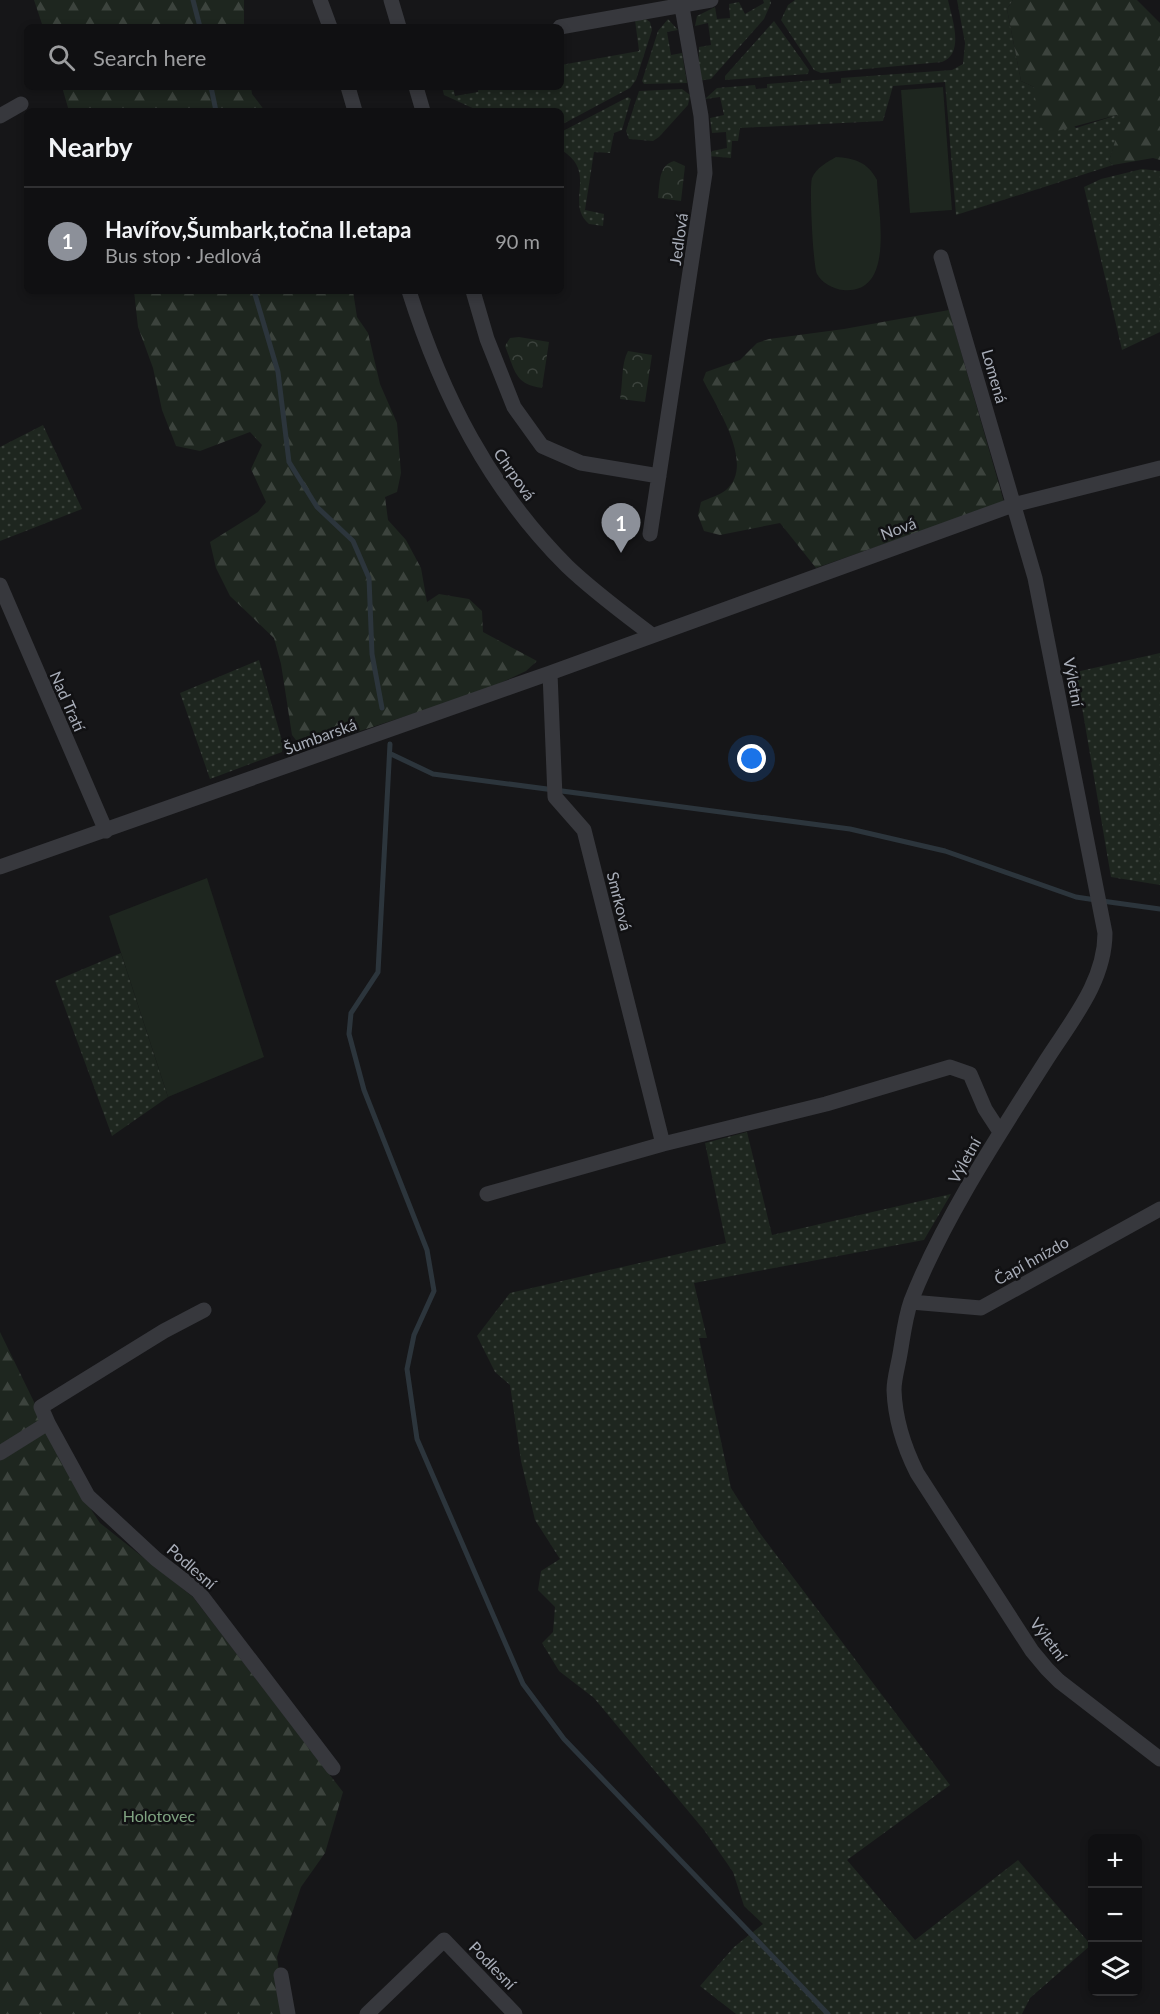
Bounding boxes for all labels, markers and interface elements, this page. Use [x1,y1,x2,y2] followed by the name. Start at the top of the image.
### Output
[24,24,564,90] search box
[45,41,78,74] icon: search
[93,44,206,71] text: Search here
[48,131,133,163] text: Nearby
[665,212,691,266] street label: Jedlová
[105,216,412,243] text: Havířov,Šumbark,točna II.etapa
[62,229,73,253] text: 1
[495,229,540,253] text: 90 m
[105,243,262,267] text: Bus stop · Jedlová
[978,347,1012,405] street label: Lomená
[490,444,540,504] street label: Chrpová
[602,504,640,553] pin: 1
[877,513,919,543] street label: Nová
[1060,656,1088,709] street label: Výletní
[46,668,90,735] street label: Nad Tratí
[281,714,359,758] street label: Šumbarská
[737,744,766,773] your location
[604,870,636,932] street label: Smrková
[944,1133,985,1186] street label: Výletní
[990,1232,1072,1288] street label: Čapí hnízdo
[163,1539,221,1593] street label: Podlesní
[1027,1614,1072,1665] street label: Výletní
[123,1806,196,1825] park label: Holotovec
[1088,1834,1142,1996] map controls
[1088,1834,1142,1888] button: +
[1088,1888,1142,1942] button: −
[466,1937,521,1994] street label: Podlesní
[1088,1942,1142,1996] button: layers

